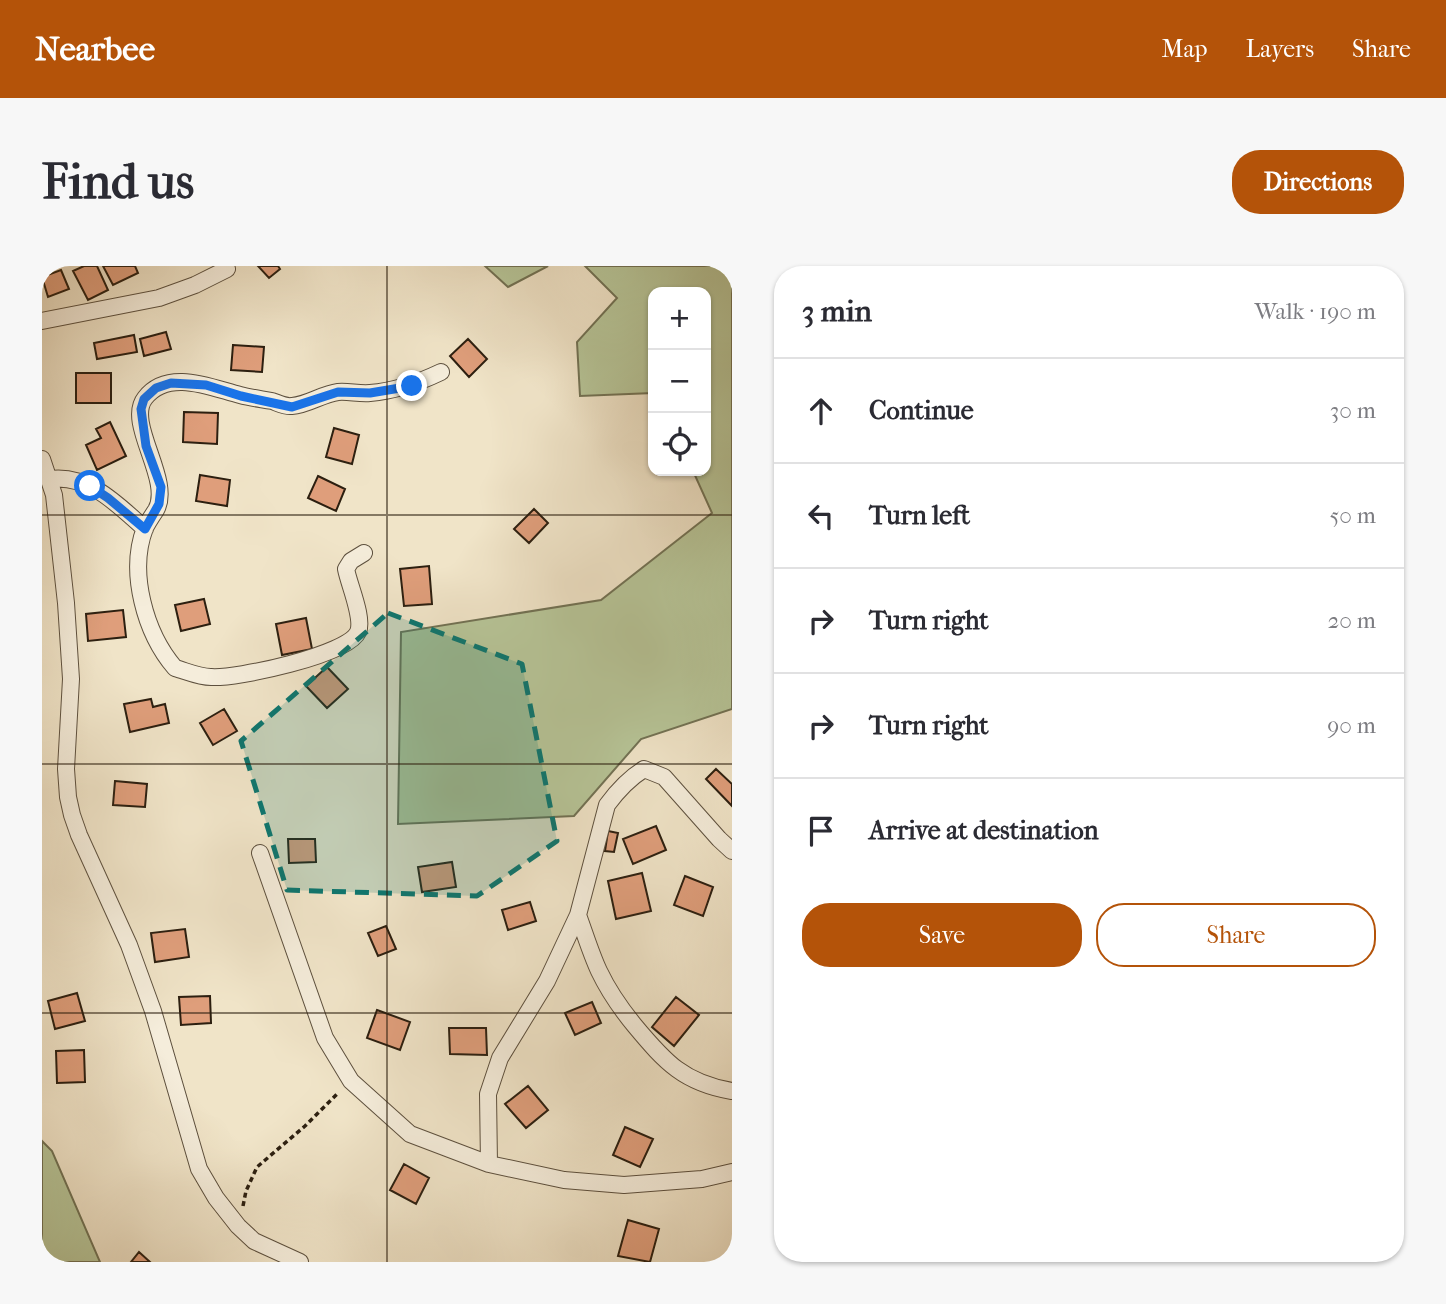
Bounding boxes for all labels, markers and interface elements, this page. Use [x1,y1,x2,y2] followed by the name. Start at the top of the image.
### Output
[35,30,155,69] text: Nearbee
[1162,35,1208,63] text: Map
[1246,35,1314,63] text: Layers
[1352,35,1411,63] text: Share
[1232,150,1404,214] button: Directions
[42,153,194,211] text: Find us
[648,287,711,476] map controls
[648,287,711,350] button: +
[802,294,872,329] text: 3 min
[1255,298,1376,325] text: Walk · 190 m
[648,350,711,413] button: −
[396,370,427,401] route end
[802,392,840,430] icon: ahead
[869,395,974,426] text: Continue
[1330,397,1376,424] text: 30 m
[648,413,711,476] button: locate
[74,470,105,501] route start
[802,497,840,535] icon: left
[869,500,970,531] text: Turn left
[1329,502,1376,529] text: 50 m
[802,602,840,640] icon: right
[869,605,989,636] text: Turn right
[1327,607,1376,634] text: 20 m
[802,707,840,745] icon: right
[869,710,989,741] text: Turn right
[1327,712,1376,739] text: 90 m
[802,812,840,850] icon: arrive
[869,815,1099,846] text: Arrive at destination
[802,903,1082,967] button: Save
[1096,903,1376,967] button: Share

